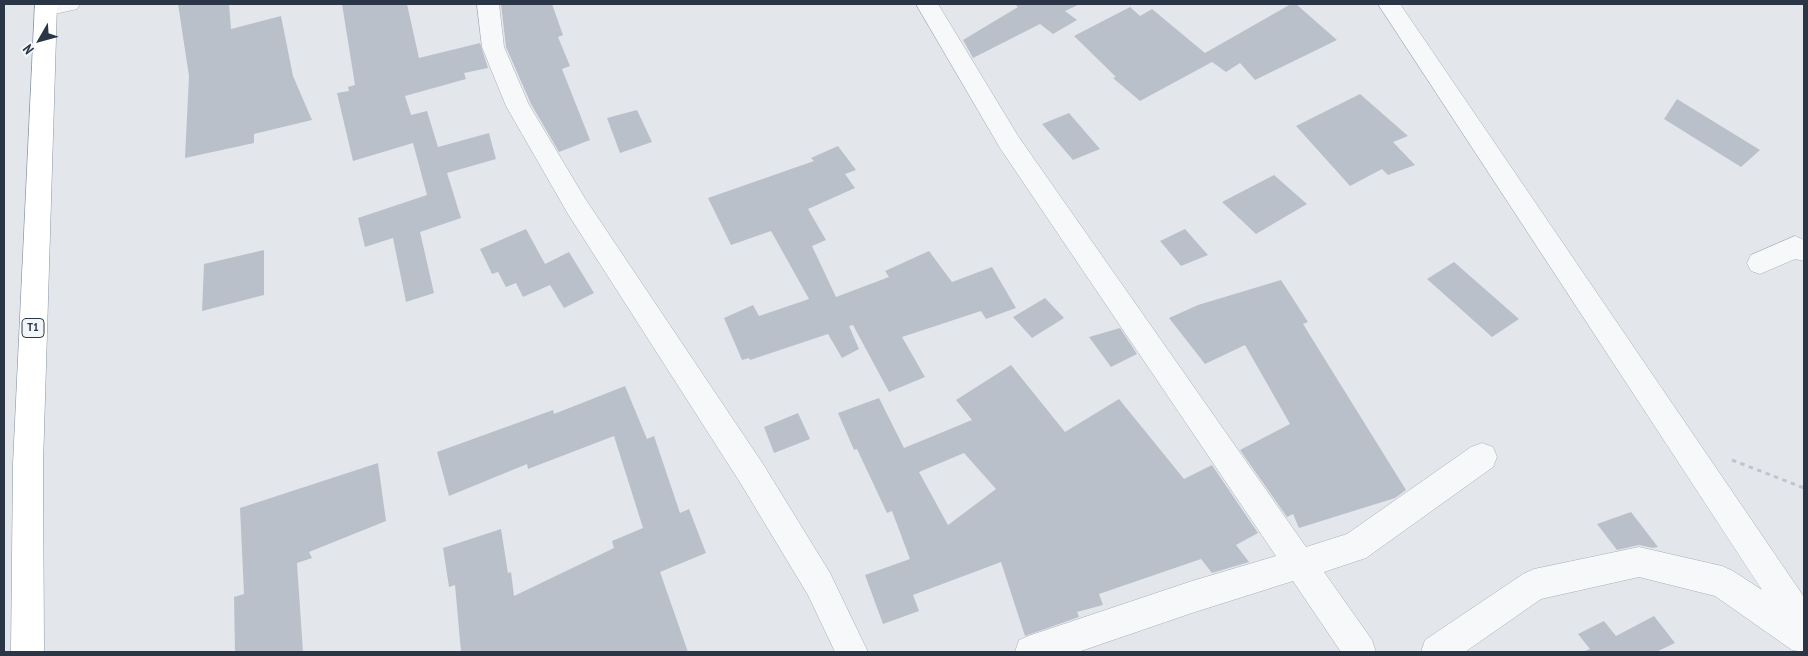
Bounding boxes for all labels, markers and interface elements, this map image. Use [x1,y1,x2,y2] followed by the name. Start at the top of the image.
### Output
[15,15,65,65] north arrow
[19,41,38,58] text: N
[22,318,44,338] road number: T1

